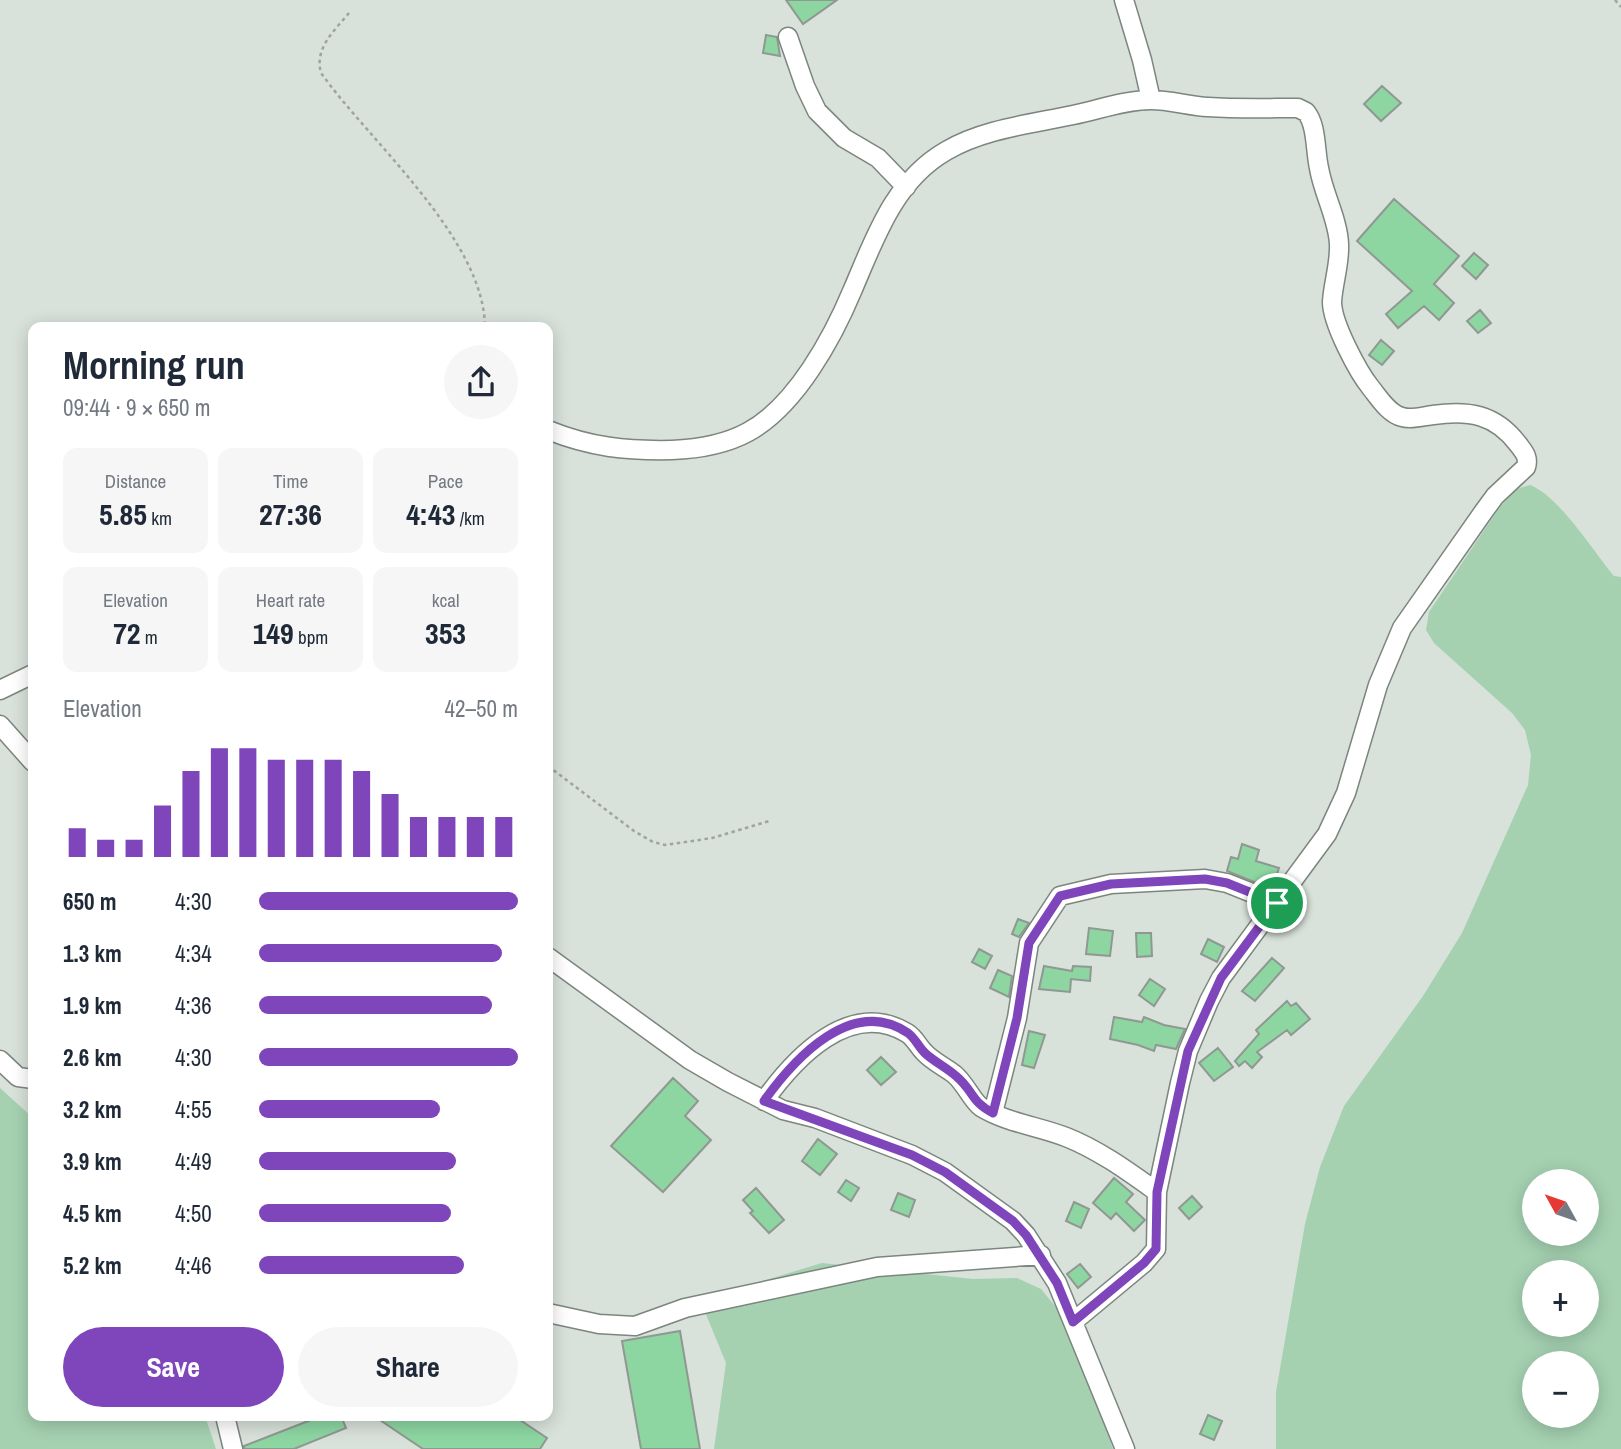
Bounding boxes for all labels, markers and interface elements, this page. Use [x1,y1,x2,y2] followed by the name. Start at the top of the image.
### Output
[63,340,245,391] text: Morning run
[444,345,518,419] button: share
[63,392,210,423] text: 09:44 · 9 × 650 m
[105,468,166,494] text: Distance
[273,468,308,494] text: Time
[428,468,463,494] text: Pace
[99,494,147,534] text: 5.85
[259,494,322,534] text: 27:36
[406,494,455,534] text: 4:43
[147,505,172,531] text: km
[455,505,485,531] text: /km
[103,587,168,613] text: Elevation
[256,587,325,613] text: Heart rate
[432,587,459,613] text: kcal
[113,613,141,653] text: 72
[253,613,294,653] text: 149
[425,613,466,653] text: 353
[141,624,158,650] text: m
[294,624,328,650] text: bpm
[63,693,142,724] text: Elevation
[445,693,518,724] text: 42–50 m
[1247,873,1307,933] pin
[1258,884,1296,922] icon: arrive
[63,886,116,917] text: 650 m
[175,886,212,917] text: 4:30
[63,938,122,969] text: 1.3 km
[175,938,212,969] text: 4:34
[63,990,122,1021] text: 1.9 km
[175,990,212,1021] text: 4:36
[63,1042,122,1073] text: 2.6 km
[175,1042,212,1073] text: 4:30
[63,1094,122,1125] text: 3.2 km
[175,1094,212,1125] text: 4:55
[63,1146,122,1177] text: 3.9 km
[175,1146,212,1177] text: 4:49
[1522,1169,1600,1246] north arrow
[1522,1169,1599,1428] map controls
[63,1198,122,1229] text: 4.5 km
[175,1198,212,1229] text: 4:50
[63,1250,122,1281] text: 5.2 km
[175,1250,212,1281] text: 4:46
[1522,1260,1599,1337] button: +
[63,1327,284,1407] button: Save
[298,1327,518,1407] button: Share
[1522,1351,1599,1428] button: −

